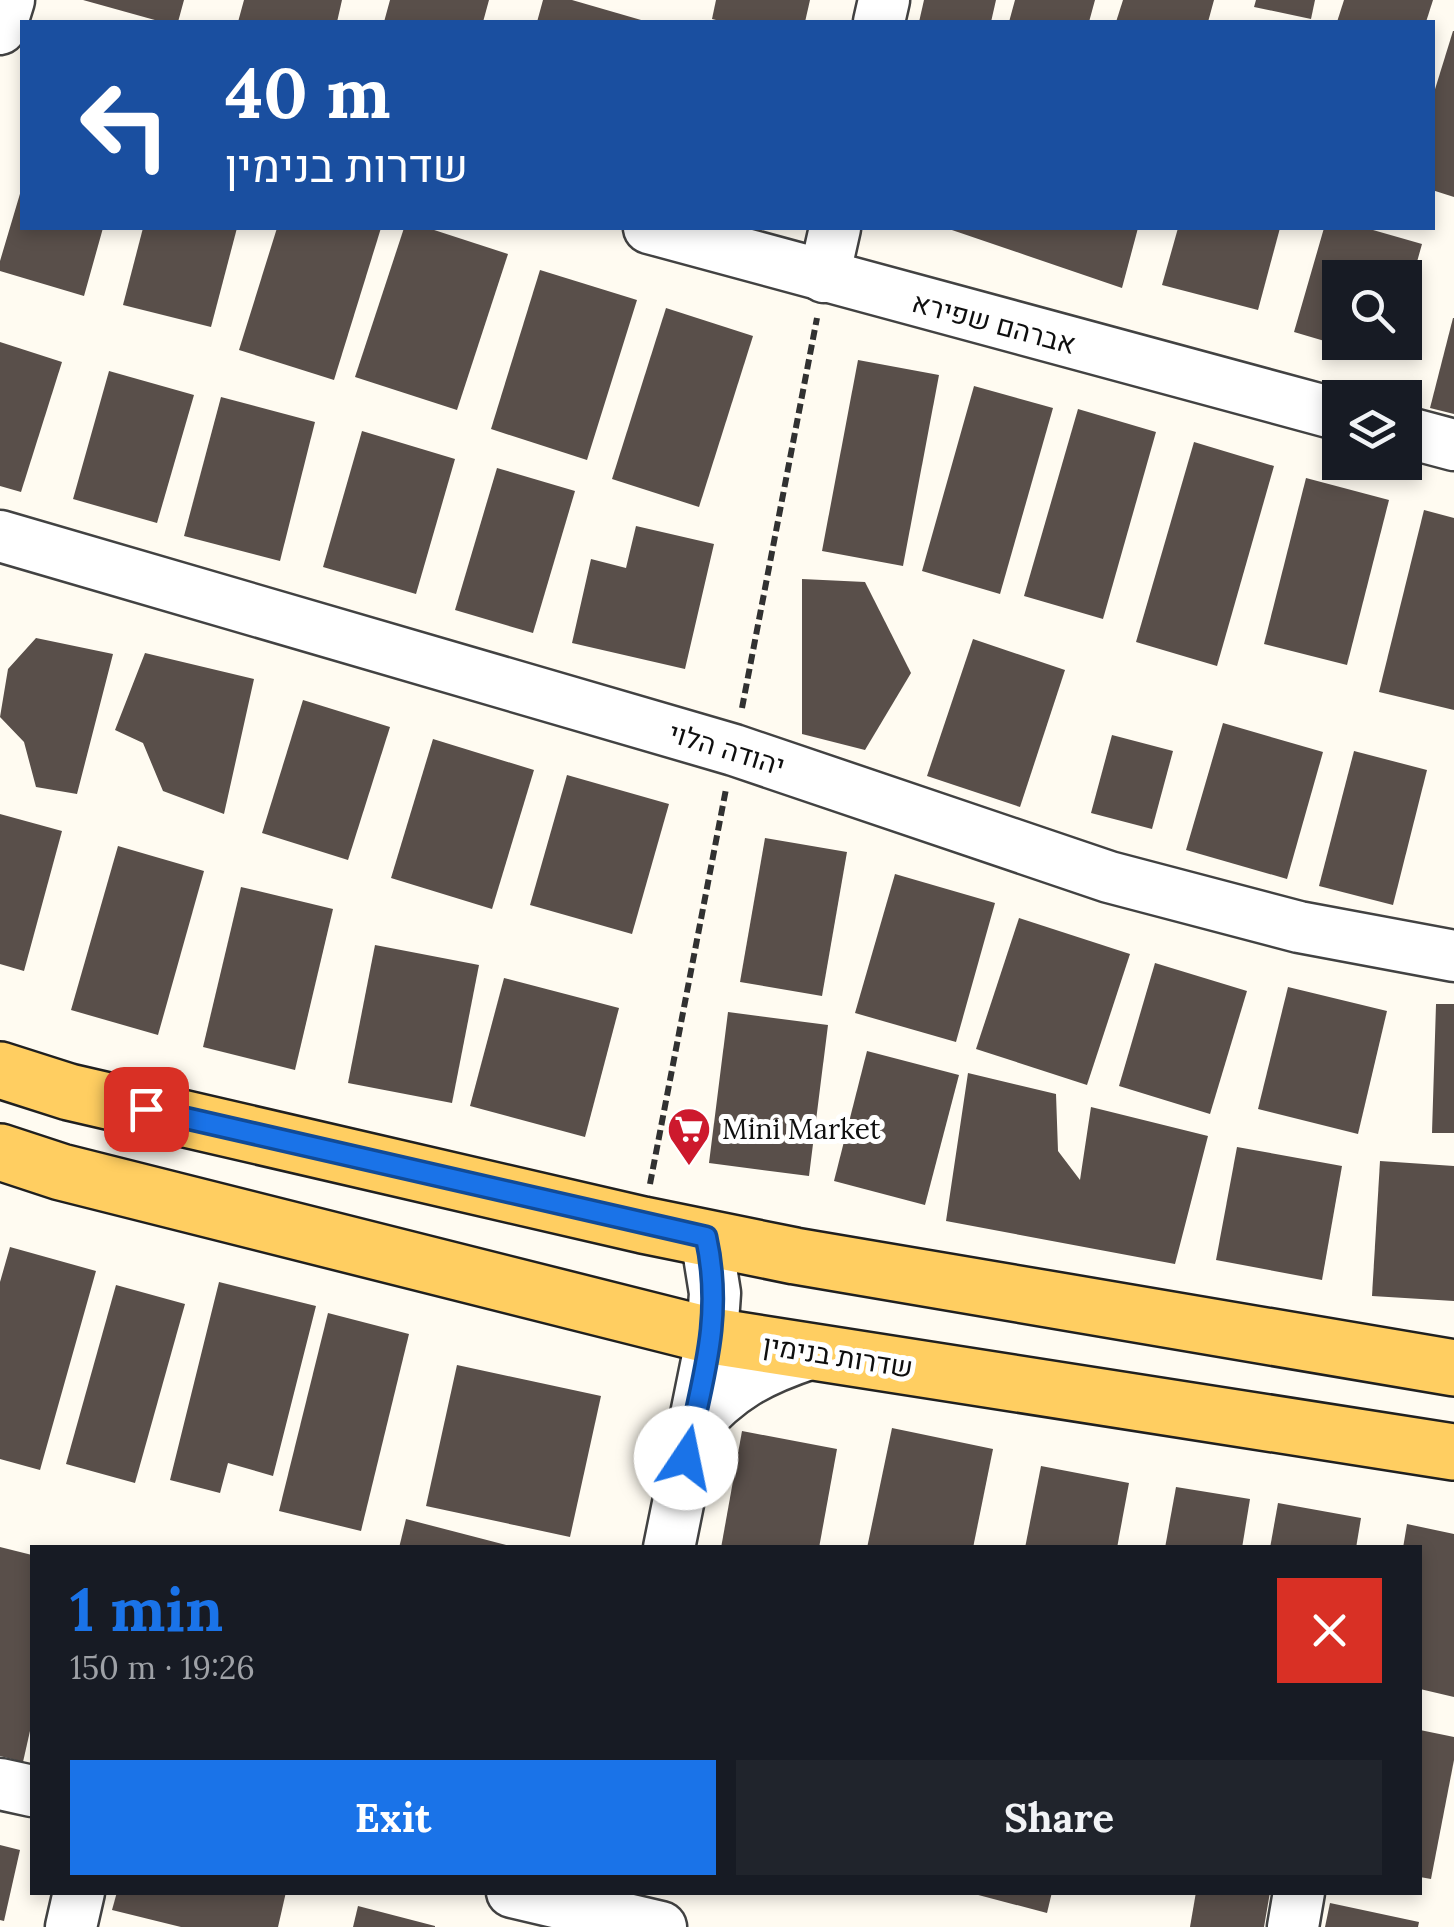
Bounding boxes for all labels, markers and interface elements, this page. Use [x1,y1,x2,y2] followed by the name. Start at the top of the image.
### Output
[225,48,391,137] text: 40 m
[60,60,190,190] icon: left
[225,137,468,194] text: שדרות בנימין
[1322,260,1422,480] map controls
[1322,260,1422,360] button: search
[908,284,1080,362] street label: אברהם שפירא
[1322,380,1422,480] button: layers
[665,714,789,784] street label: יהודה הלוי
[104,1067,189,1152] pin
[119,1082,174,1137] icon: arrive
[666,1106,712,1167] supermarket icon: Mini Market
[722,1111,881,1147] place label: Mini Market
[760,1326,916,1386] street label: שדרות בנימין
[634,1406,738,1510] position arrow
[70,1571,223,1647] text: 1 min
[1277,1578,1382,1683] button: close
[70,1647,255,1688] text: 150 m · 19:26
[70,1760,716,1875] button: Exit
[736,1760,1382,1875] button: Share

